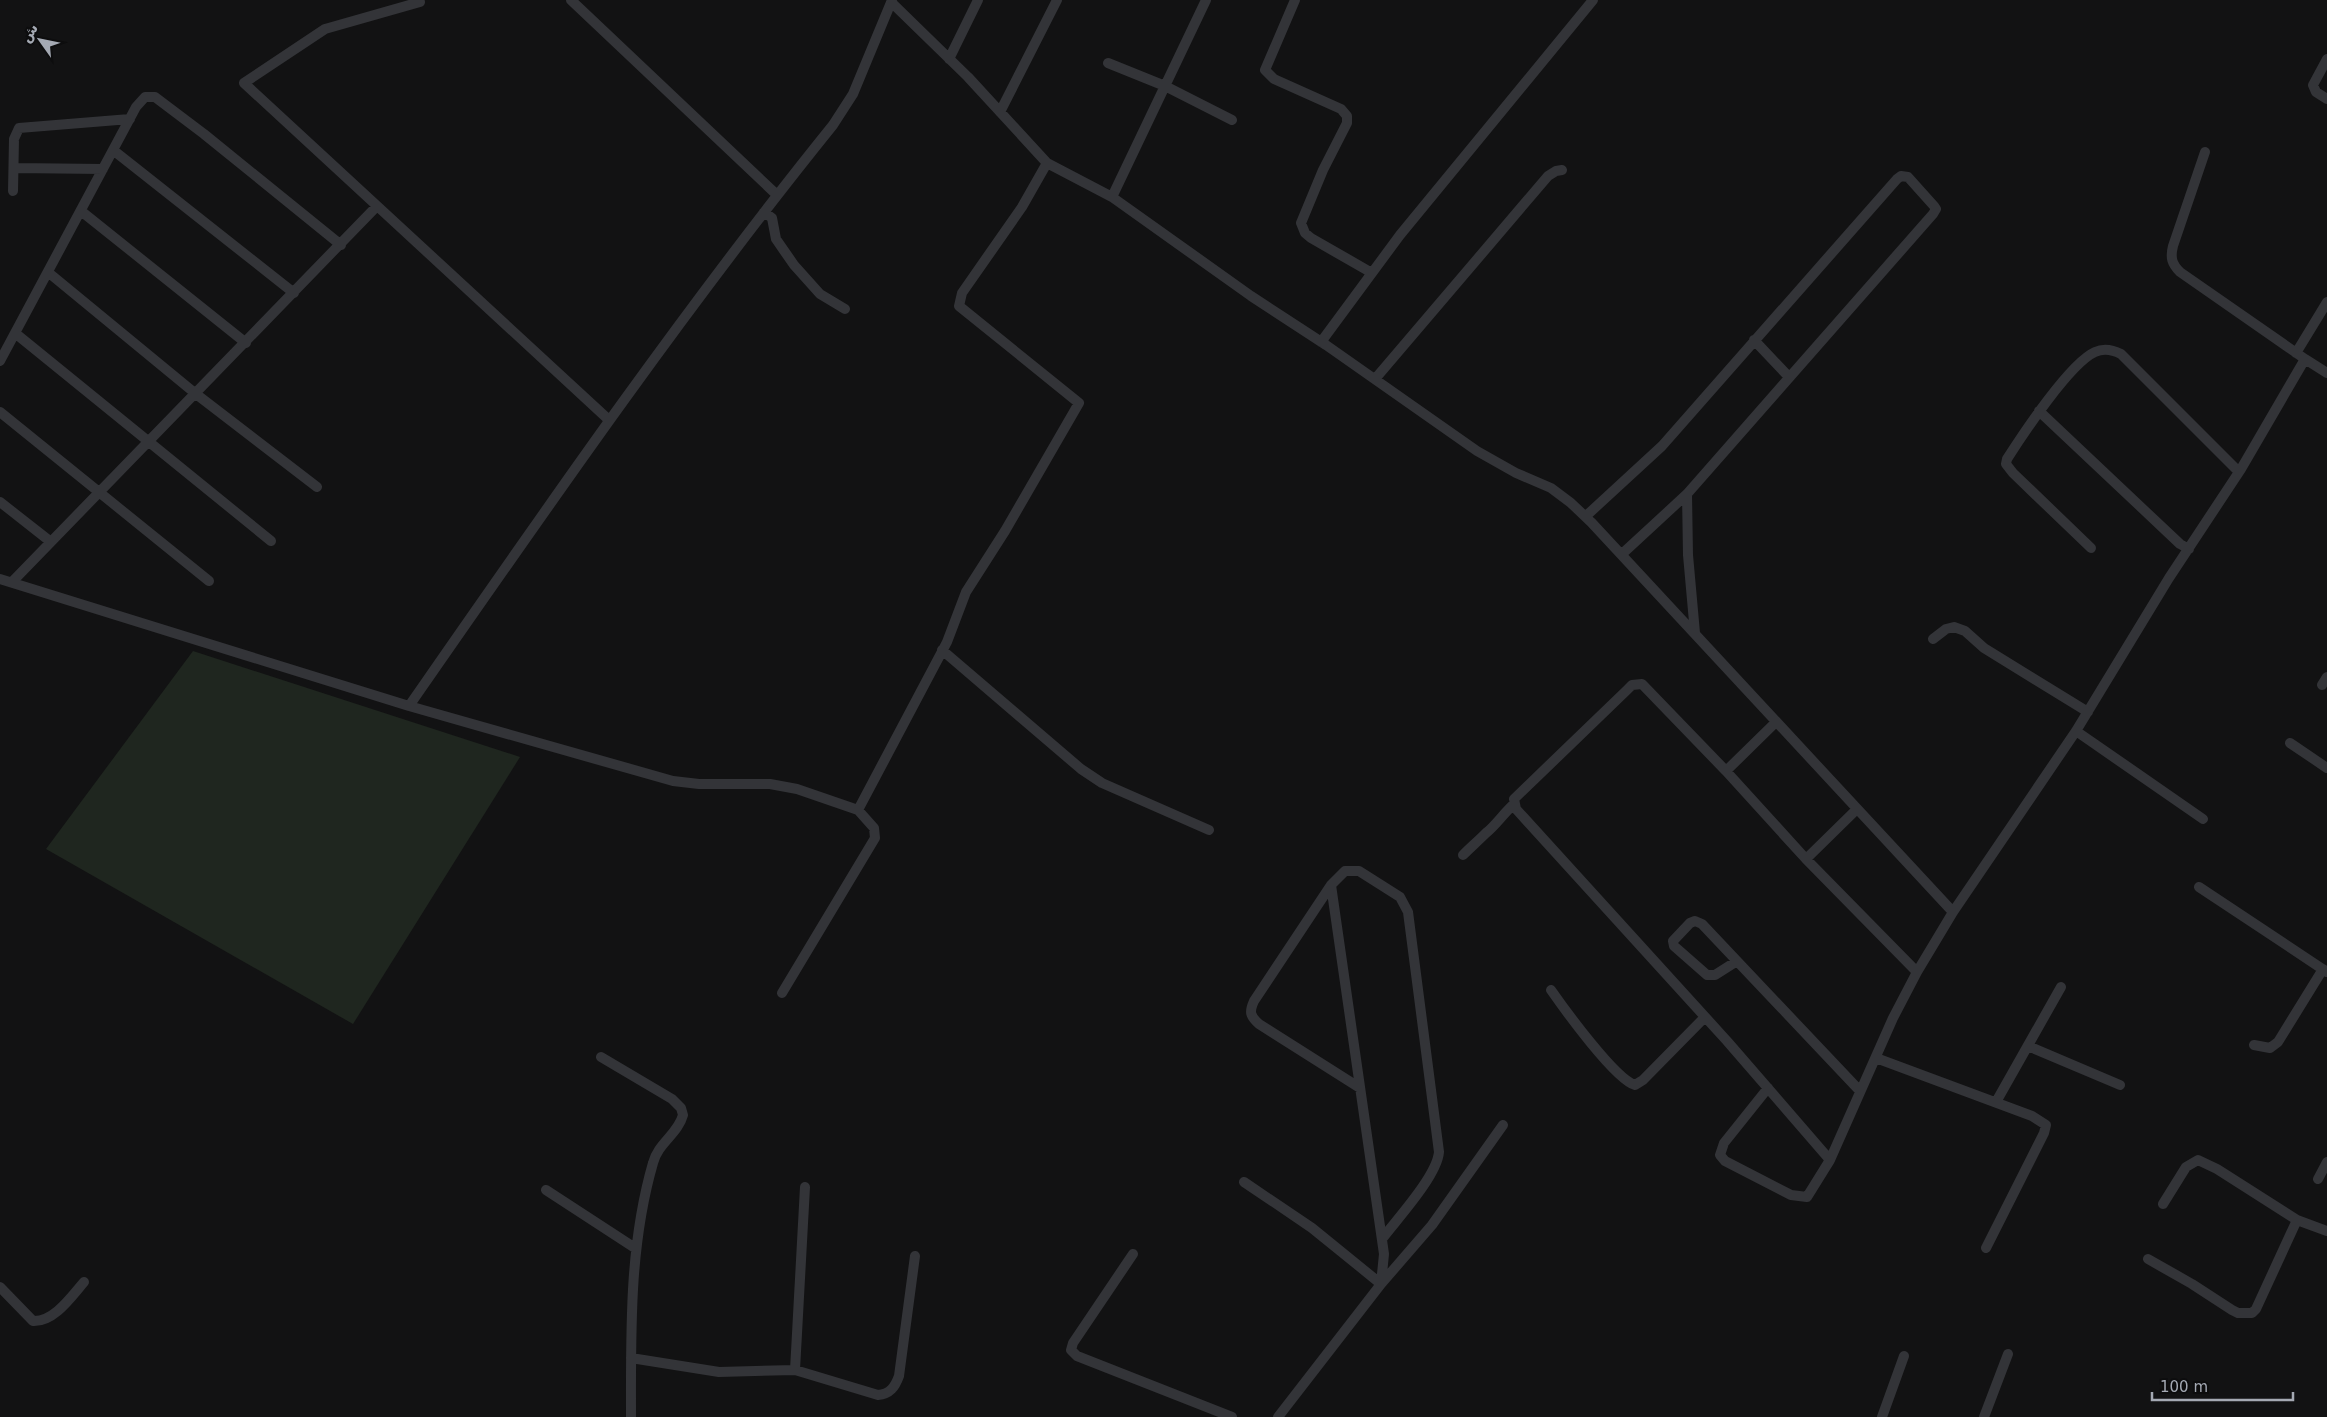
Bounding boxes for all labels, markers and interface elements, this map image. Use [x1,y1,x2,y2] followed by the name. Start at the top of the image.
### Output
[15,15,65,65] north arrow
[17,20,41,45] text: ش
[2152,1370,2293,1402] scale bar
[2160,1378,2208,1396] text: 100 m

